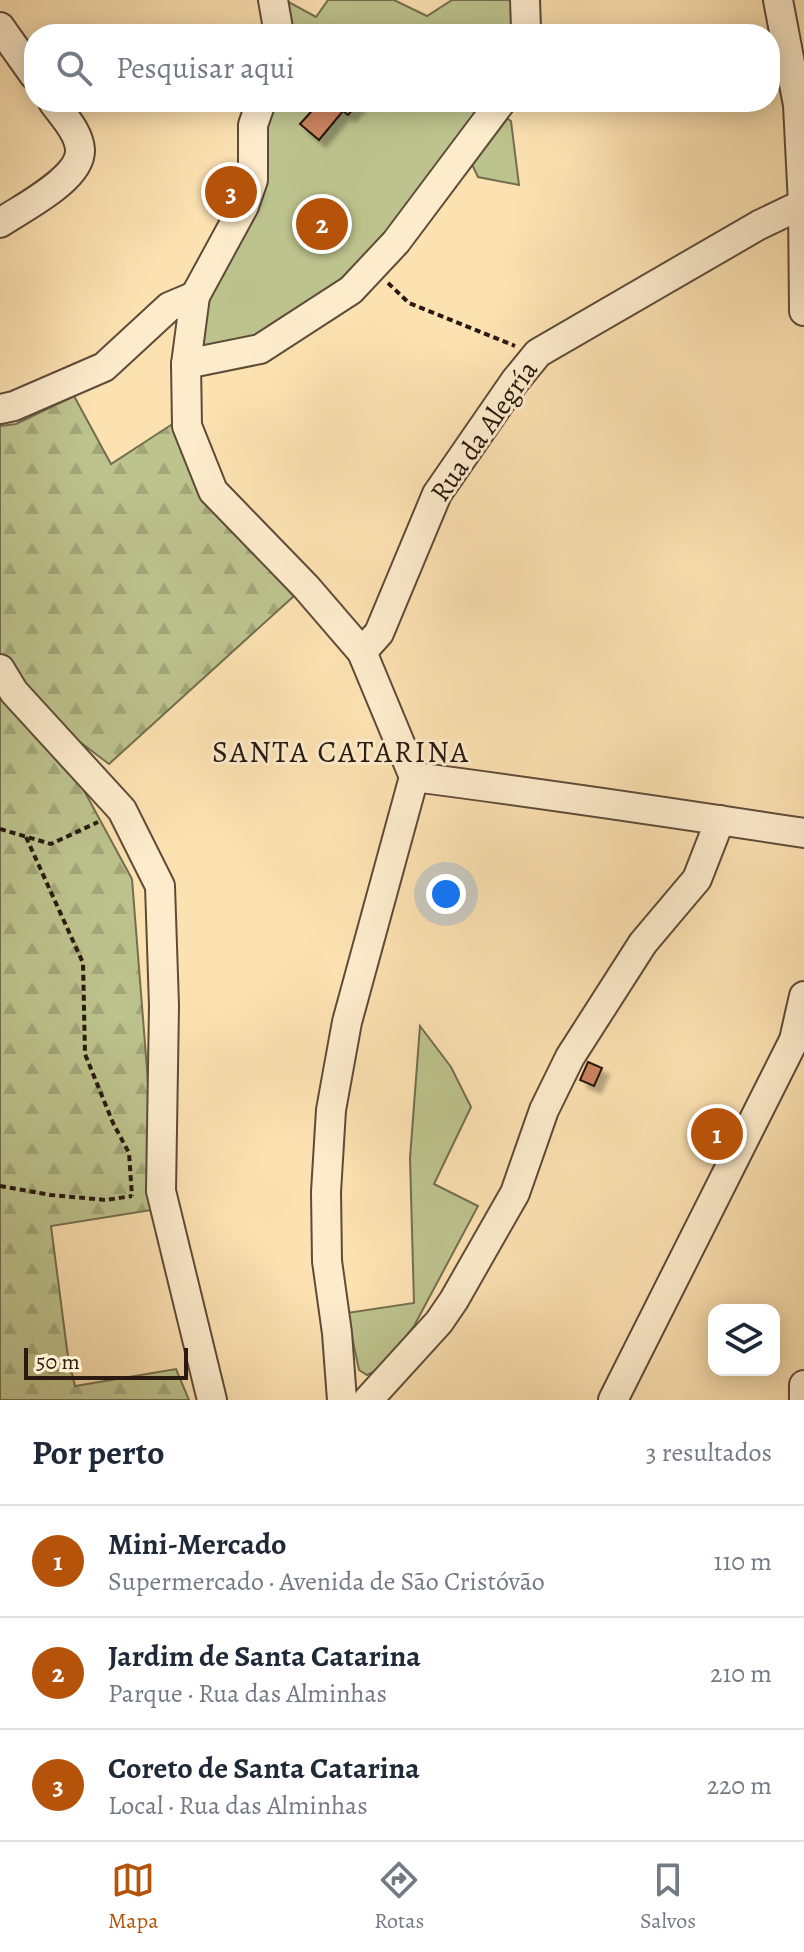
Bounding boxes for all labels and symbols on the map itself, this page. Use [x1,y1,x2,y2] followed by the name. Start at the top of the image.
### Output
[205,162,257,222] pin: 3
[296,194,348,254] pin: 2
[421,353,547,509] street label: Rua da Alegría
[212,732,470,772] district label: SANTA CATARINA
[426,874,466,914] your location
[691,1104,743,1164] pin: 1
[24,1344,188,1380] scale bar

